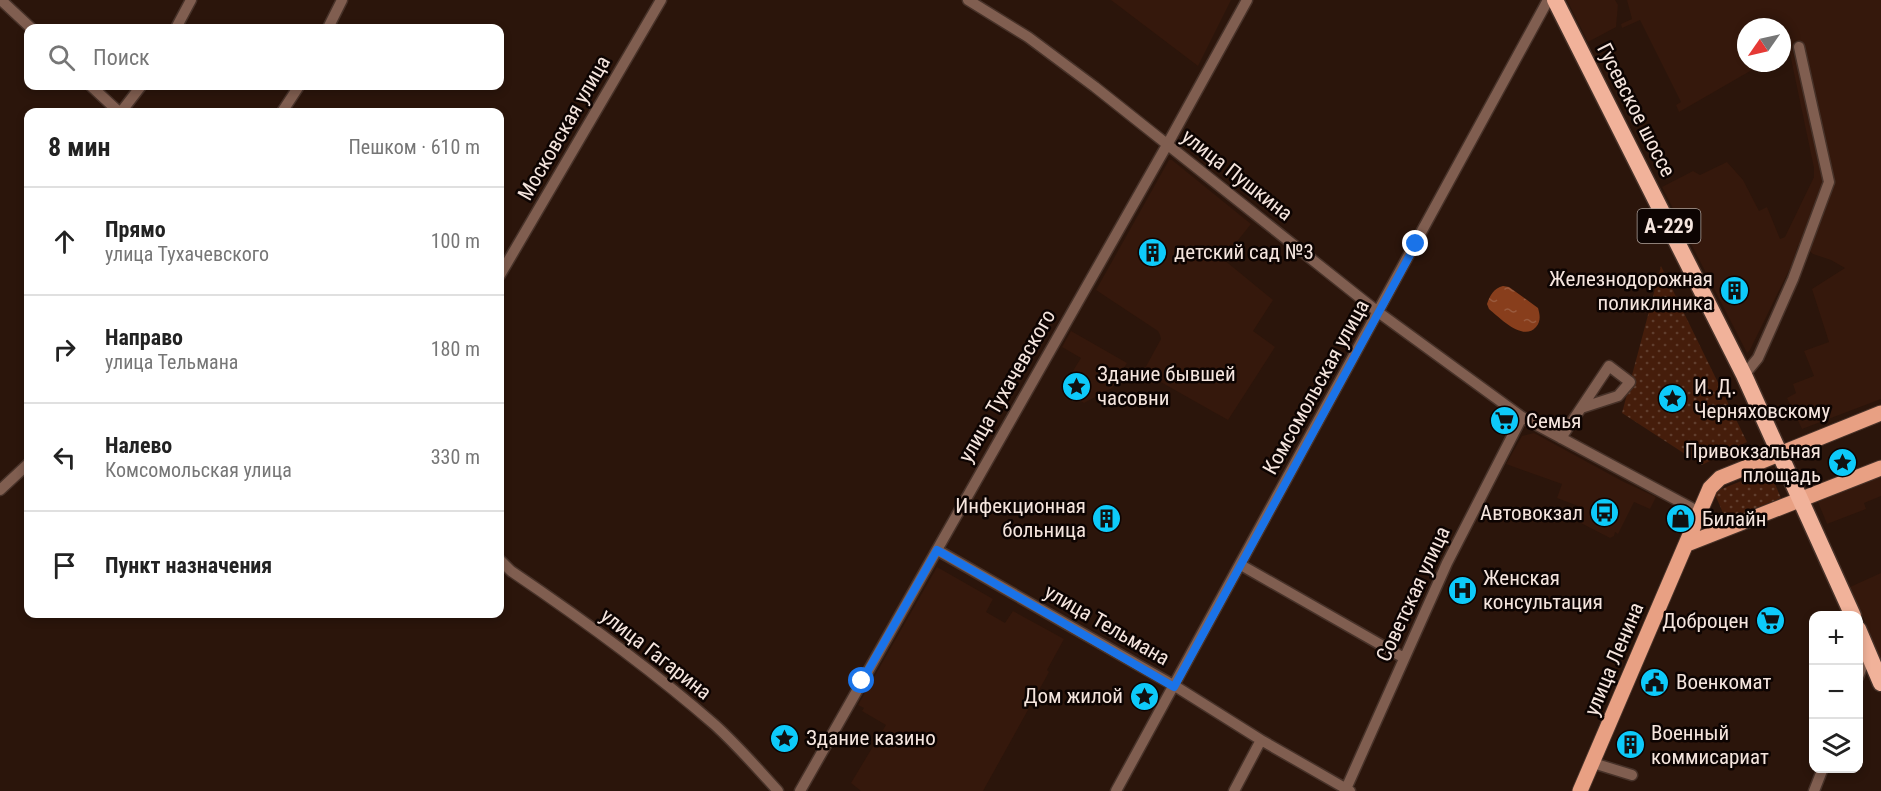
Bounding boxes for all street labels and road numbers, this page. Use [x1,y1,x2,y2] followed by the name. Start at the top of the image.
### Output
[1592,39,1680,181] street label: Гусевское шоссе
[513,52,615,204] street label: Московская улица
[1177,124,1297,226] street label: улица Пушкина
[1638,209,1700,243] road number: А-229
[1258,295,1374,479] street label: Комсомольская улица
[954,305,1060,467] street label: улица Тухачевского
[1371,523,1455,665] street label: Советская улица
[1040,580,1174,670] street label: улица Тельмана
[1579,599,1649,719] street label: улица Ленина
[596,603,716,705] street label: улица Гагарина

